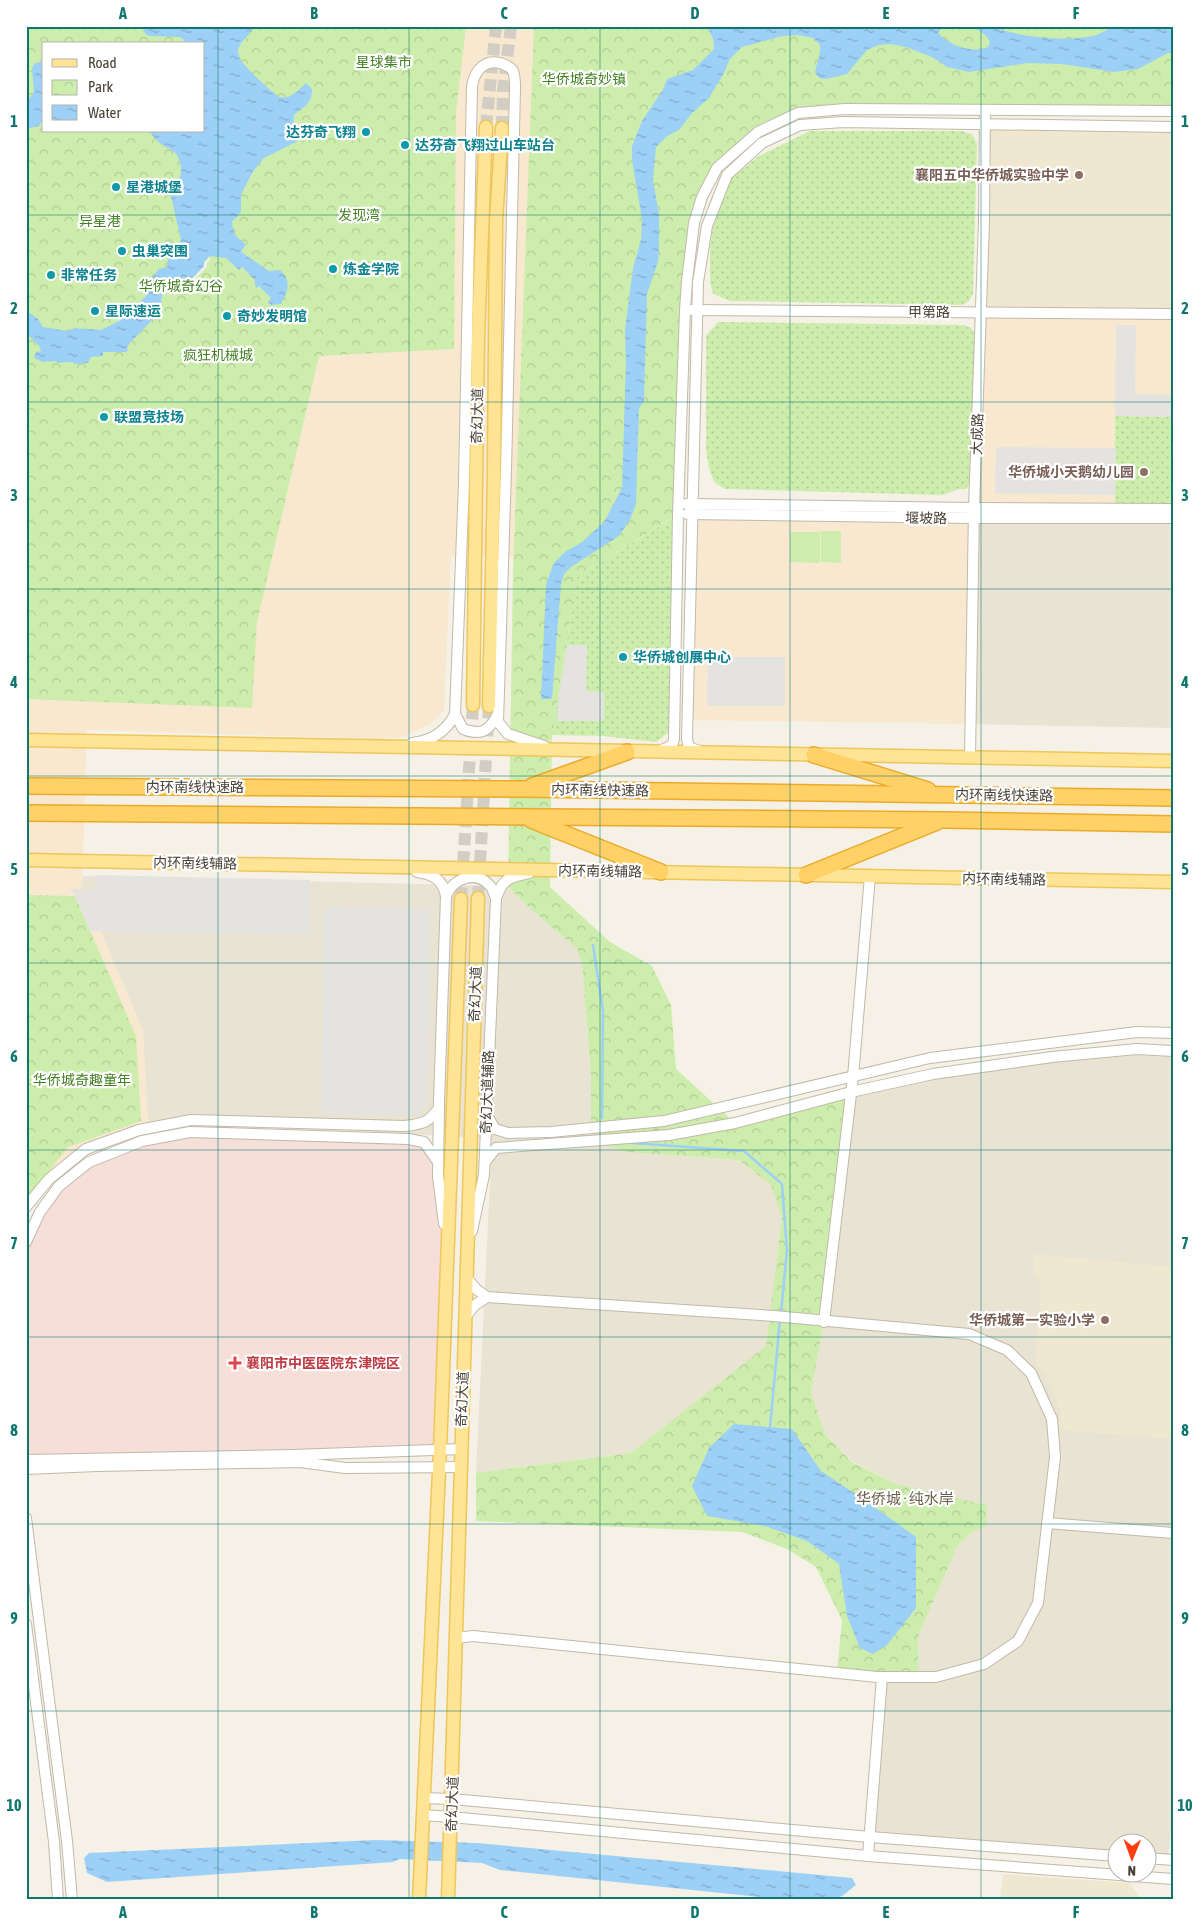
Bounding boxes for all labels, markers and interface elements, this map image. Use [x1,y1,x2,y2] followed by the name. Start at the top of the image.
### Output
[118,4,127,22] text: A
[310,4,318,22] text: B
[500,4,508,22] text: C
[691,4,700,22] text: D
[883,4,890,22] text: E
[1073,4,1080,22] text: F
[42,42,205,132] legend
[88,54,117,71] text: Road
[356,54,412,70] park label: 星球集市
[542,71,626,87] park label: 华侨城奇妙镇
[88,78,113,95] text: Park
[88,104,121,121] text: Water
[10,112,18,130] text: 1
[1181,112,1189,130] text: 1
[286,124,356,140] place label: 达芬奇飞翔
[360,126,372,138] marker: 达芬奇飞翔
[415,137,555,153] place label: 达芬奇飞翔过山车站台
[399,139,411,151] marker: 达芬奇飞翔过山车站台
[915,167,1069,183] place label: 襄阳五中华侨城实验中学
[1073,169,1085,181] marker: 襄阳五中华侨城实验中学
[126,179,182,195] place label: 星港城堡
[110,181,122,193] marker: 星港城堡
[338,207,380,223] park label: 发现湾
[79,213,121,229] park label: 异星港
[132,243,188,259] place label: 虫巢突围
[116,245,128,257] marker: 虫巢突围
[343,261,399,277] place label: 炼金学院
[327,263,339,275] marker: 炼金学院
[61,267,117,283] place label: 非常任务
[45,269,57,281] marker: 非常任务
[139,278,223,294] park label: 华侨城奇幻谷
[10,299,18,317] text: 2
[1181,299,1189,317] text: 2
[105,303,161,319] place label: 星际速运
[908,304,950,320] street label: 甲第路
[89,305,101,317] marker: 星际速运
[237,308,307,324] place label: 奇妙发明馆
[221,310,233,322] marker: 奇妙发明馆
[183,347,253,363] park label: 疯狂机械城
[469,388,485,444] street label: 奇幻大道
[114,409,184,425] place label: 联盟竞技场
[98,411,110,423] marker: 联盟竞技场
[968,413,986,455] street label: 大成路
[1008,464,1134,480] place label: 华侨城小天鹅幼儿园
[1138,466,1150,478] marker: 华侨城小天鹅幼儿园
[10,486,18,504] text: 3
[1181,486,1189,504] text: 3
[905,510,947,526] street label: 堰坡路
[633,649,731,665] place label: 华侨城创展中心
[617,651,629,663] marker: 华侨城创展中心
[9,673,18,691] text: 4
[1180,673,1189,691] text: 4
[146,779,244,795] street label: 内环南线快速路
[551,781,649,799] street label: 内环南线快速路
[955,786,1053,804] street label: 内环南线快速路
[153,854,237,872] street label: 内环南线辅路
[10,860,18,878] text: 5
[1181,860,1189,878] text: 5
[558,862,642,880] street label: 内环南线辅路
[962,870,1046,888] street label: 内环南线辅路
[466,966,484,1022] street label: 奇幻大道
[10,1047,18,1065] text: 6
[1181,1047,1189,1065] text: 6
[478,1050,496,1134] street label: 奇幻大道辅路
[33,1072,131,1088] park label: 华侨城奇趣童年
[10,1234,18,1252] text: 7
[1181,1234,1189,1252] text: 7
[969,1312,1095,1328] place label: 华侨城第一实验小学
[1099,1314,1111,1326] marker: 华侨城第一实验小学
[246,1355,400,1371] place label: 襄阳市中医医院东津院区
[228,1356,242,1370] marker: 襄阳市中医医院东津院区
[453,1371,471,1427] street label: 奇幻大道
[10,1421,18,1439] text: 8
[1181,1421,1189,1439] text: 8
[856,1490,954,1507] district label: 华侨城 · 纯水岸
[10,1609,18,1627] text: 9
[1181,1609,1189,1627] text: 9
[443,1776,461,1832] street label: 奇幻大道
[6,1796,22,1814] text: 10
[1177,1796,1193,1814] text: 10
[1106,1834,1156,1884] north arrow
[1128,1863,1136,1879] text: N
[118,1903,127,1921] text: A
[310,1903,318,1921] text: B
[500,1903,508,1921] text: C
[691,1903,700,1921] text: D
[883,1903,890,1921] text: E
[1073,1903,1080,1921] text: F

